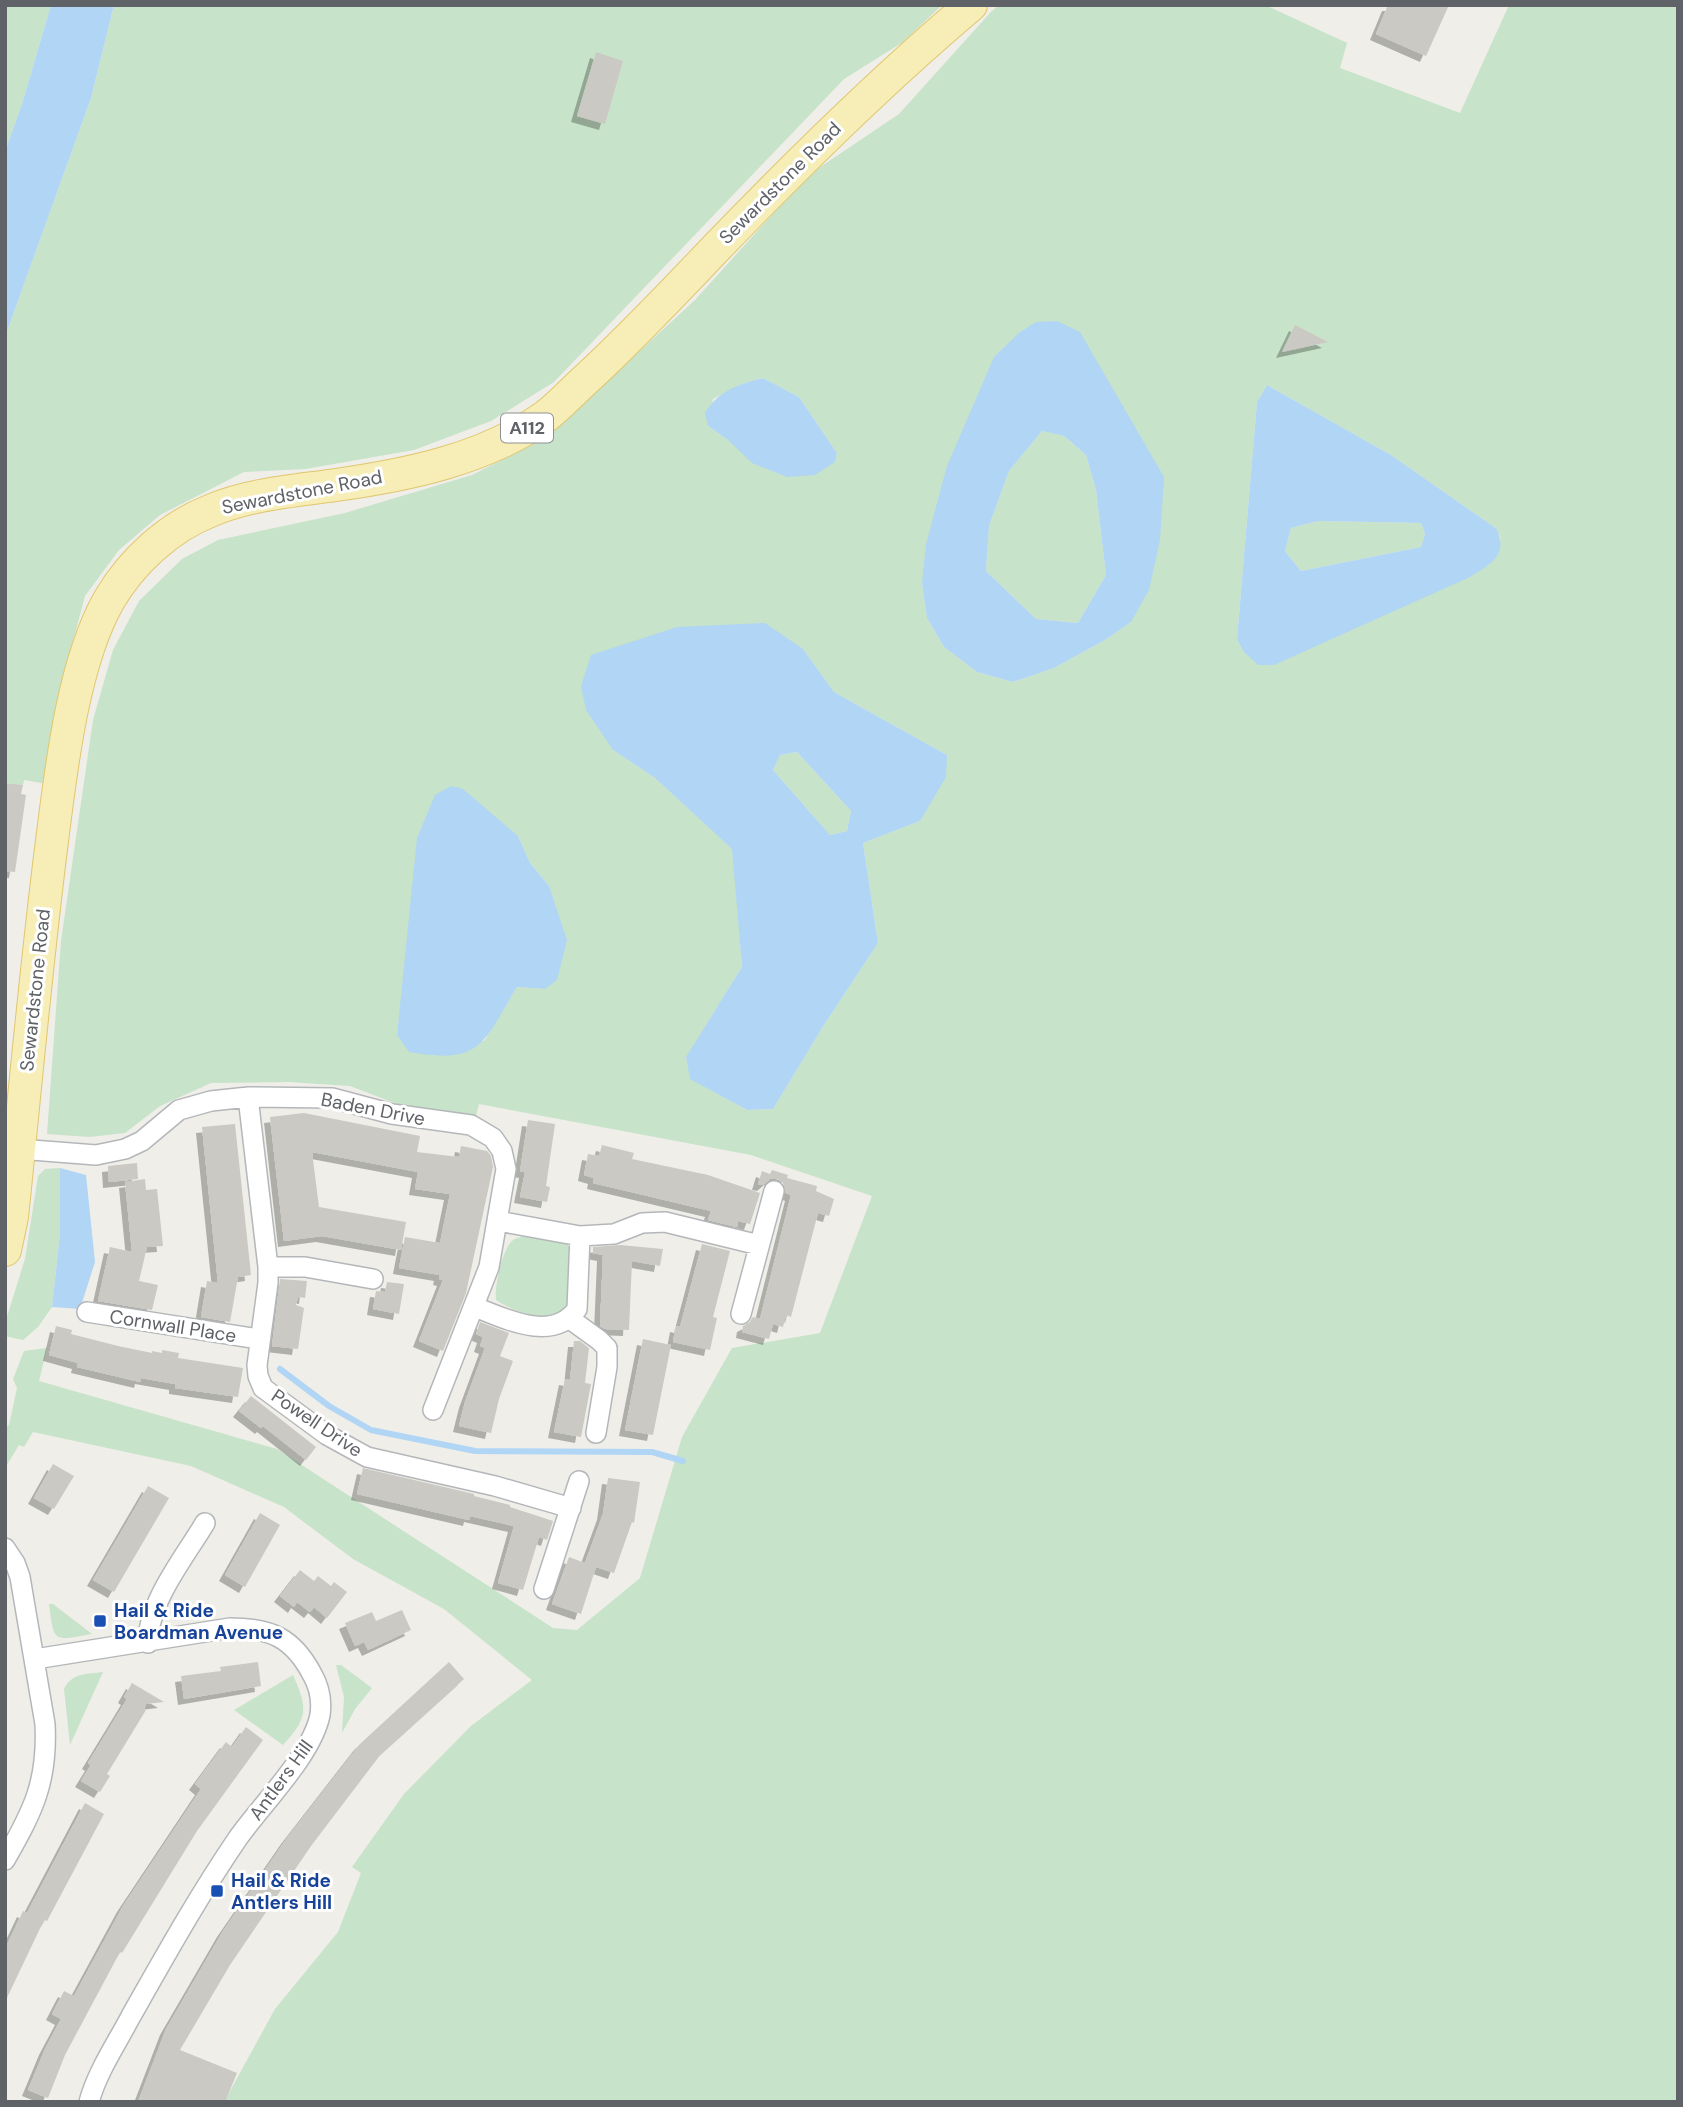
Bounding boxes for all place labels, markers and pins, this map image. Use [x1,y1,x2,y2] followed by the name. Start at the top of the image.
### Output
[114,1598,283,1645] place label: Hail & Ride Boardman Avenue
[92,1613,108,1629] marker: Hail & Ride Boardman Avenue
[231,1868,332,1915] place label: Hail & Ride Antlers Hill
[209,1883,225,1899] marker: Hail & Ride Antlers Hill

